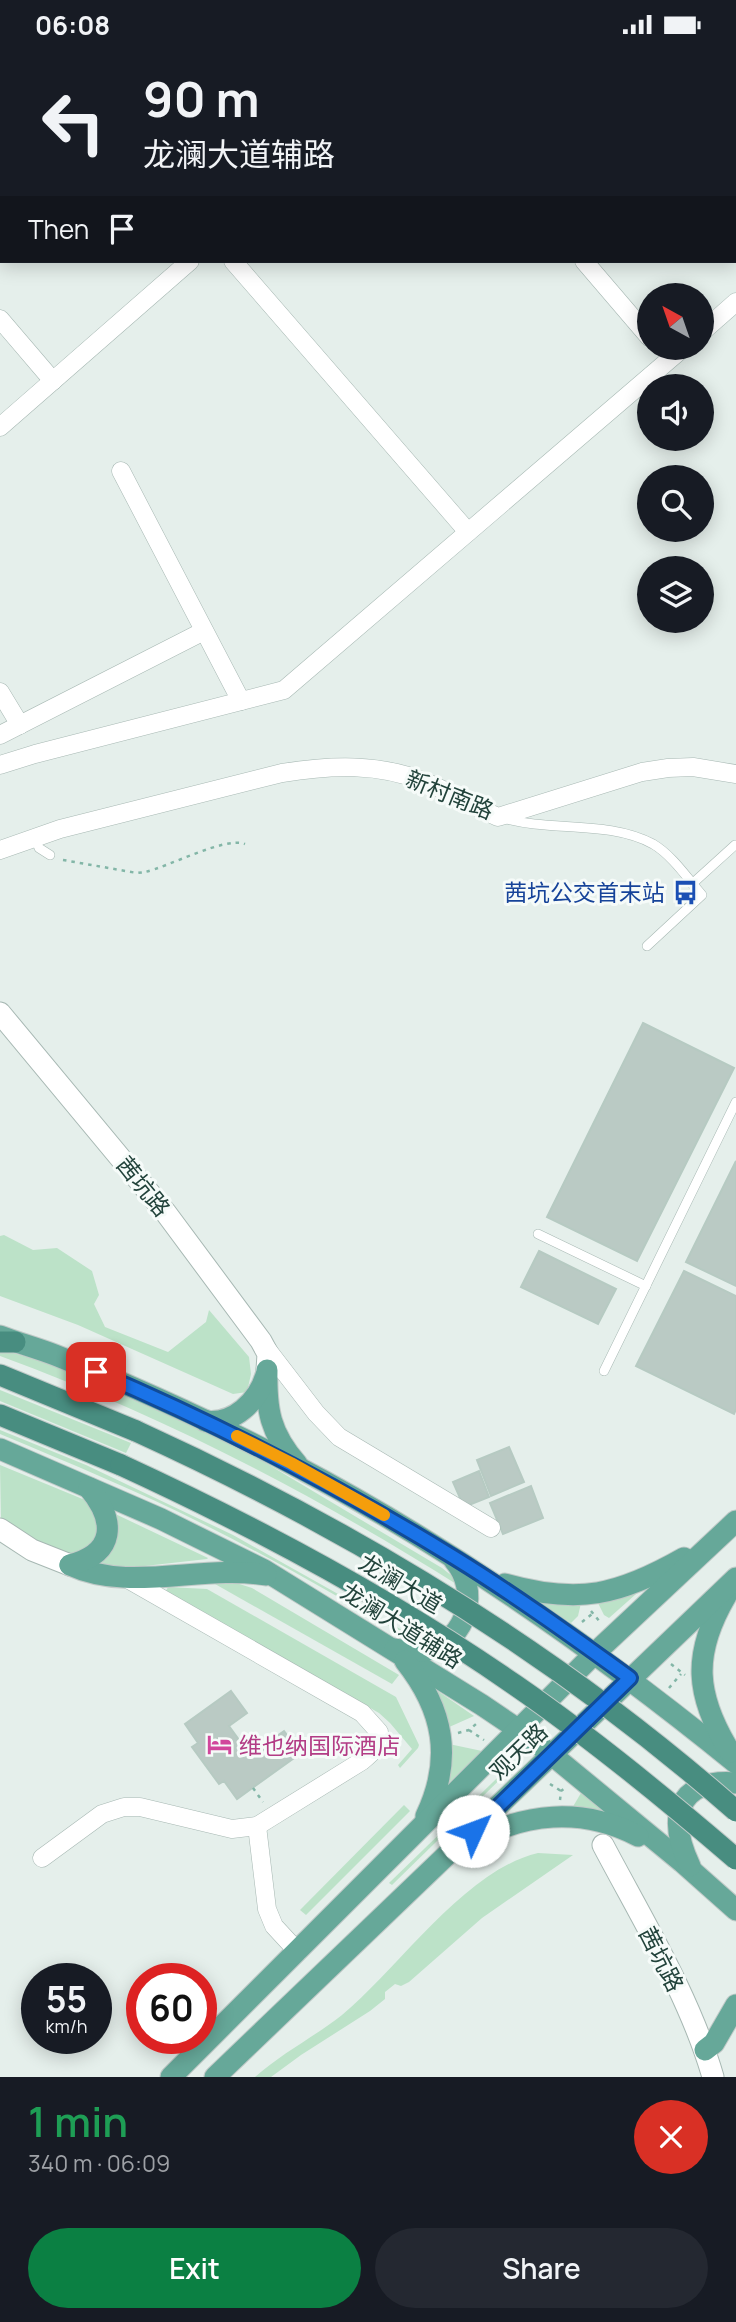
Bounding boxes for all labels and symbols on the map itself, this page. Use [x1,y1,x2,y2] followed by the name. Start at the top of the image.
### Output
[637,283,714,361] north arrow
[401,762,499,826] street label: 新村南路
[504,876,665,908] place label: 茜坑公交首末站
[671,878,699,906] bus stop icon: 茜坑公交首末站
[110,1149,178,1223] street label: 茜坑路
[66,1342,126,1402] pin
[353,1546,449,1620] street label: 龙澜大道
[335,1575,469,1675] street label: 龙澜大道辅路
[482,1716,554,1786] street label: 观天路
[239,1729,400,1761] place label: 维也纳国际酒店
[205,1731,233,1759] hotel icon: 维也纳国际酒店
[436,1794,510,1868] position arrow
[632,1921,692,1997] street label: 茜坑路
[126,1963,217,2054] speed limit sign: 60

